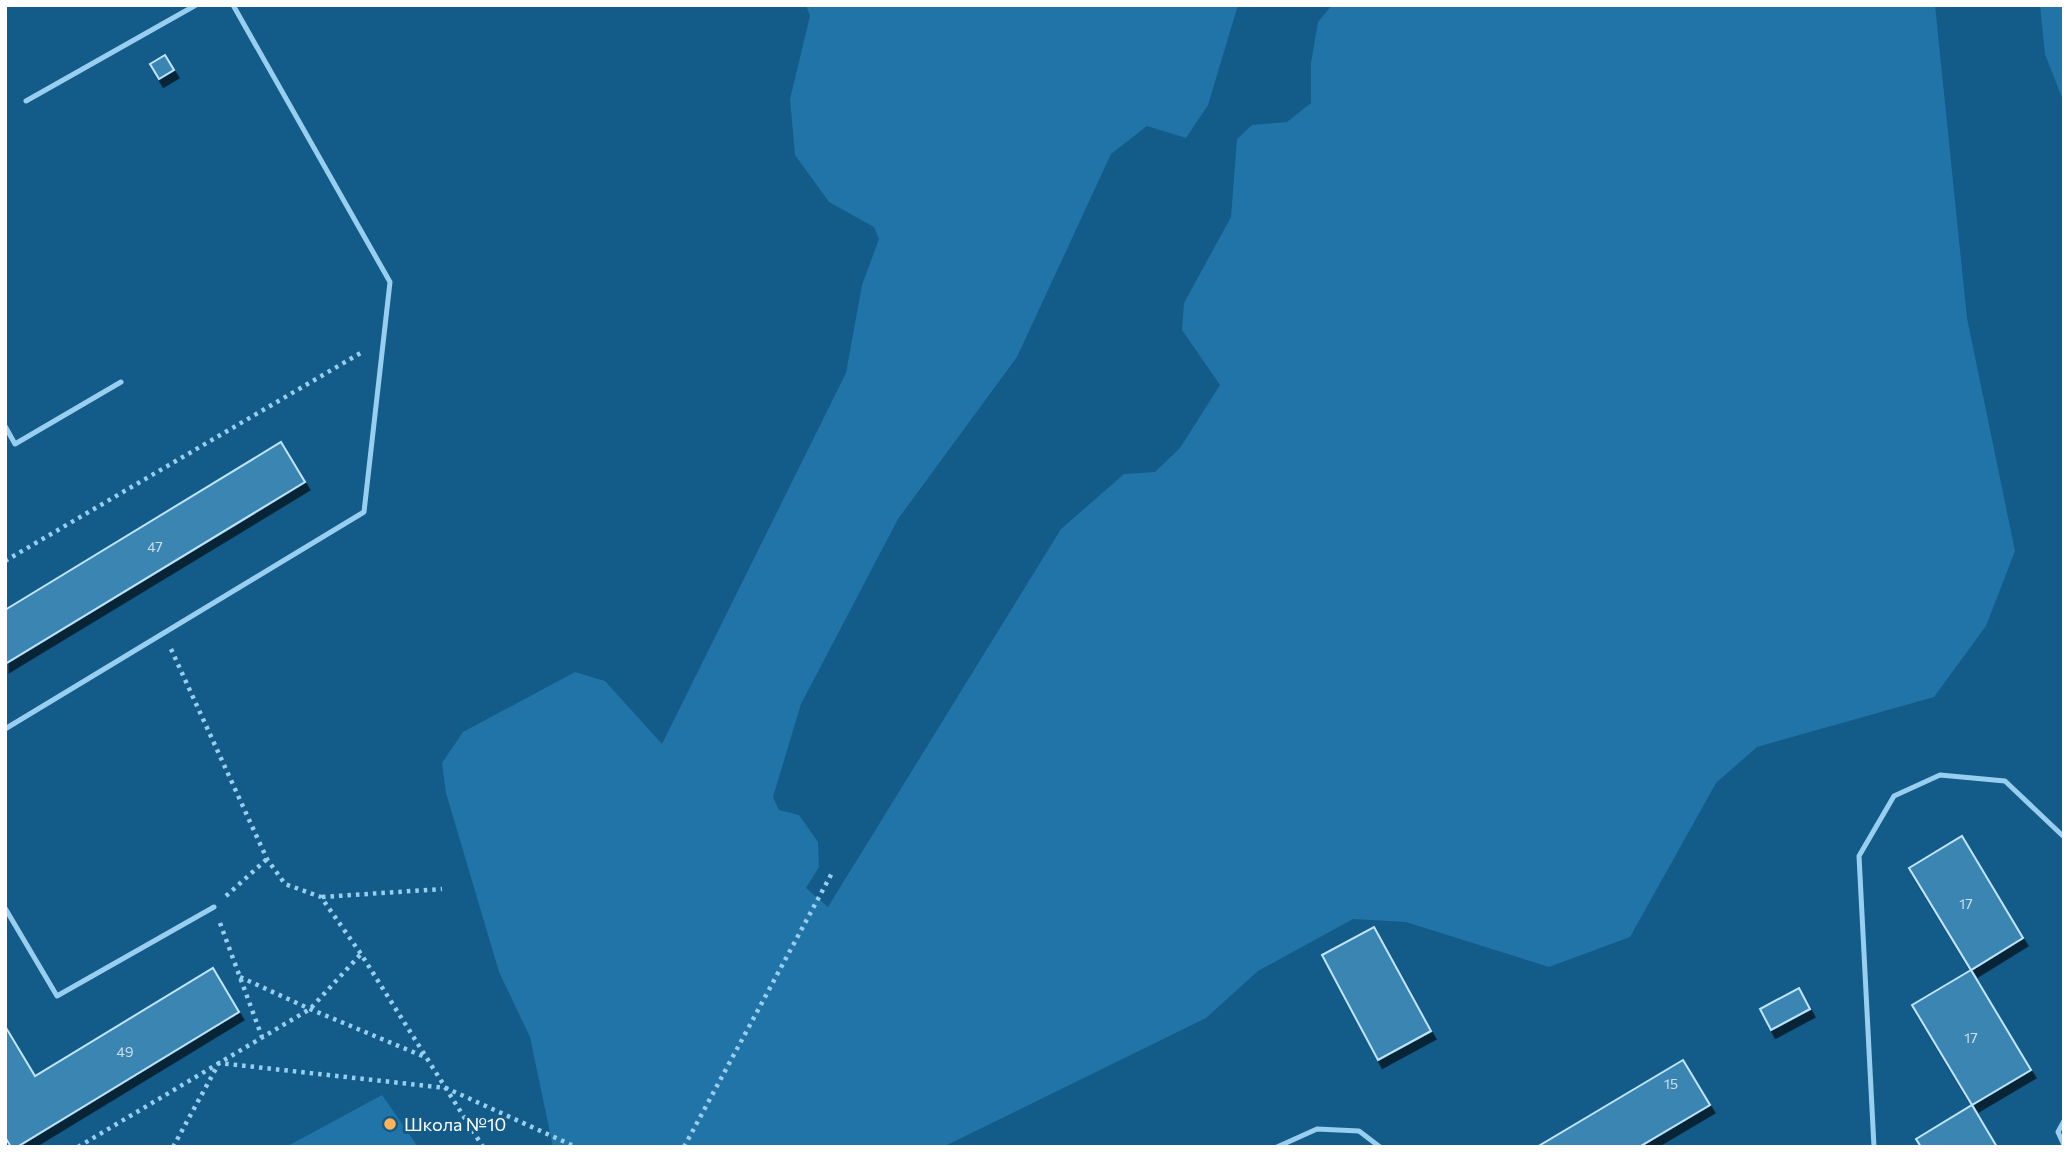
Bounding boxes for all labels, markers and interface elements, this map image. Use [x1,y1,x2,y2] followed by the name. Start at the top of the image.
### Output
[147,538,163,555] house number: 47
[1959,895,1973,912] house number: 17
[1964,1029,1978,1046] house number: 17
[117,1043,133,1060] house number: 49
[1664,1075,1678,1092] house number: 15
[404,1113,506,1135] place label: Школа №10
[382,1116,398,1132] marker: Школа №10

